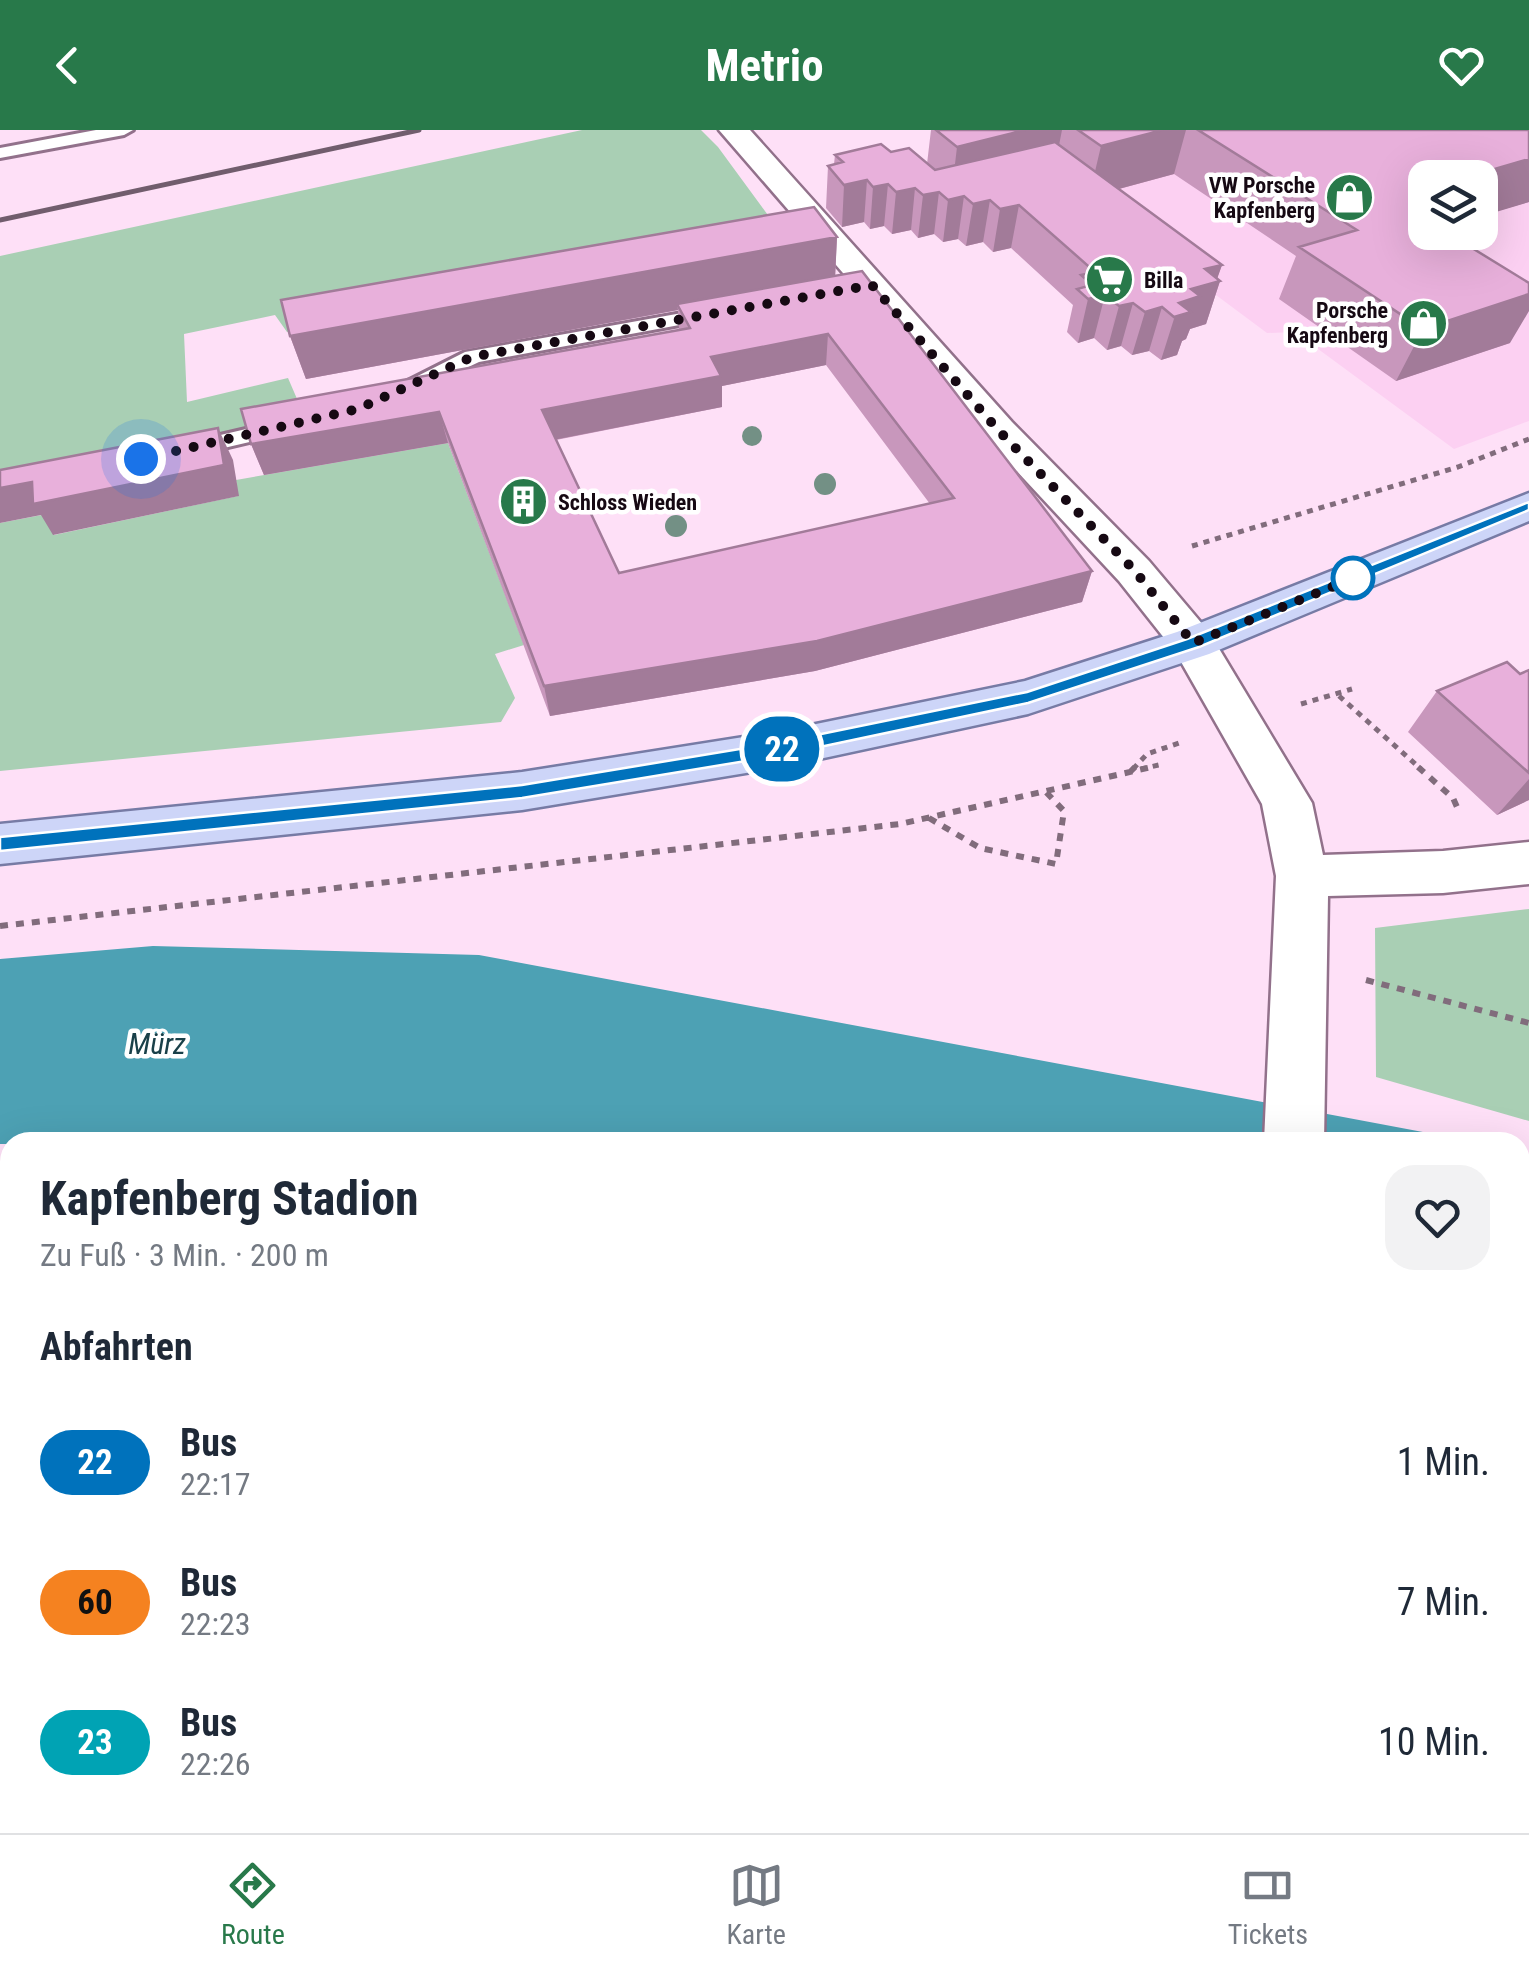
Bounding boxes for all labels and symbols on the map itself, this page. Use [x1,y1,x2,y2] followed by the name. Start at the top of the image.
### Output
[1324,172,1376,224] shop icon: VW Porsche Kapfenberg
[1209,173,1315,223] place label: VW Porsche Kapfenberg
[1083,254,1135,306] supermarket icon: Billa
[1144,268,1183,293] place label: Billa
[1397,297,1449,349] shop icon: Porsche Kapfenberg
[1287,298,1388,348] place label: Porsche Kapfenberg
[116,434,166,484] your location
[497,476,549,528] building icon: Schloss Wieden
[558,490,697,515] place label: Schloss Wieden
[1332,557,1374,599] unlabelled marker
[737,716,827,782] line badge: 22
[128,1026,186,1061] water label: Mürz

